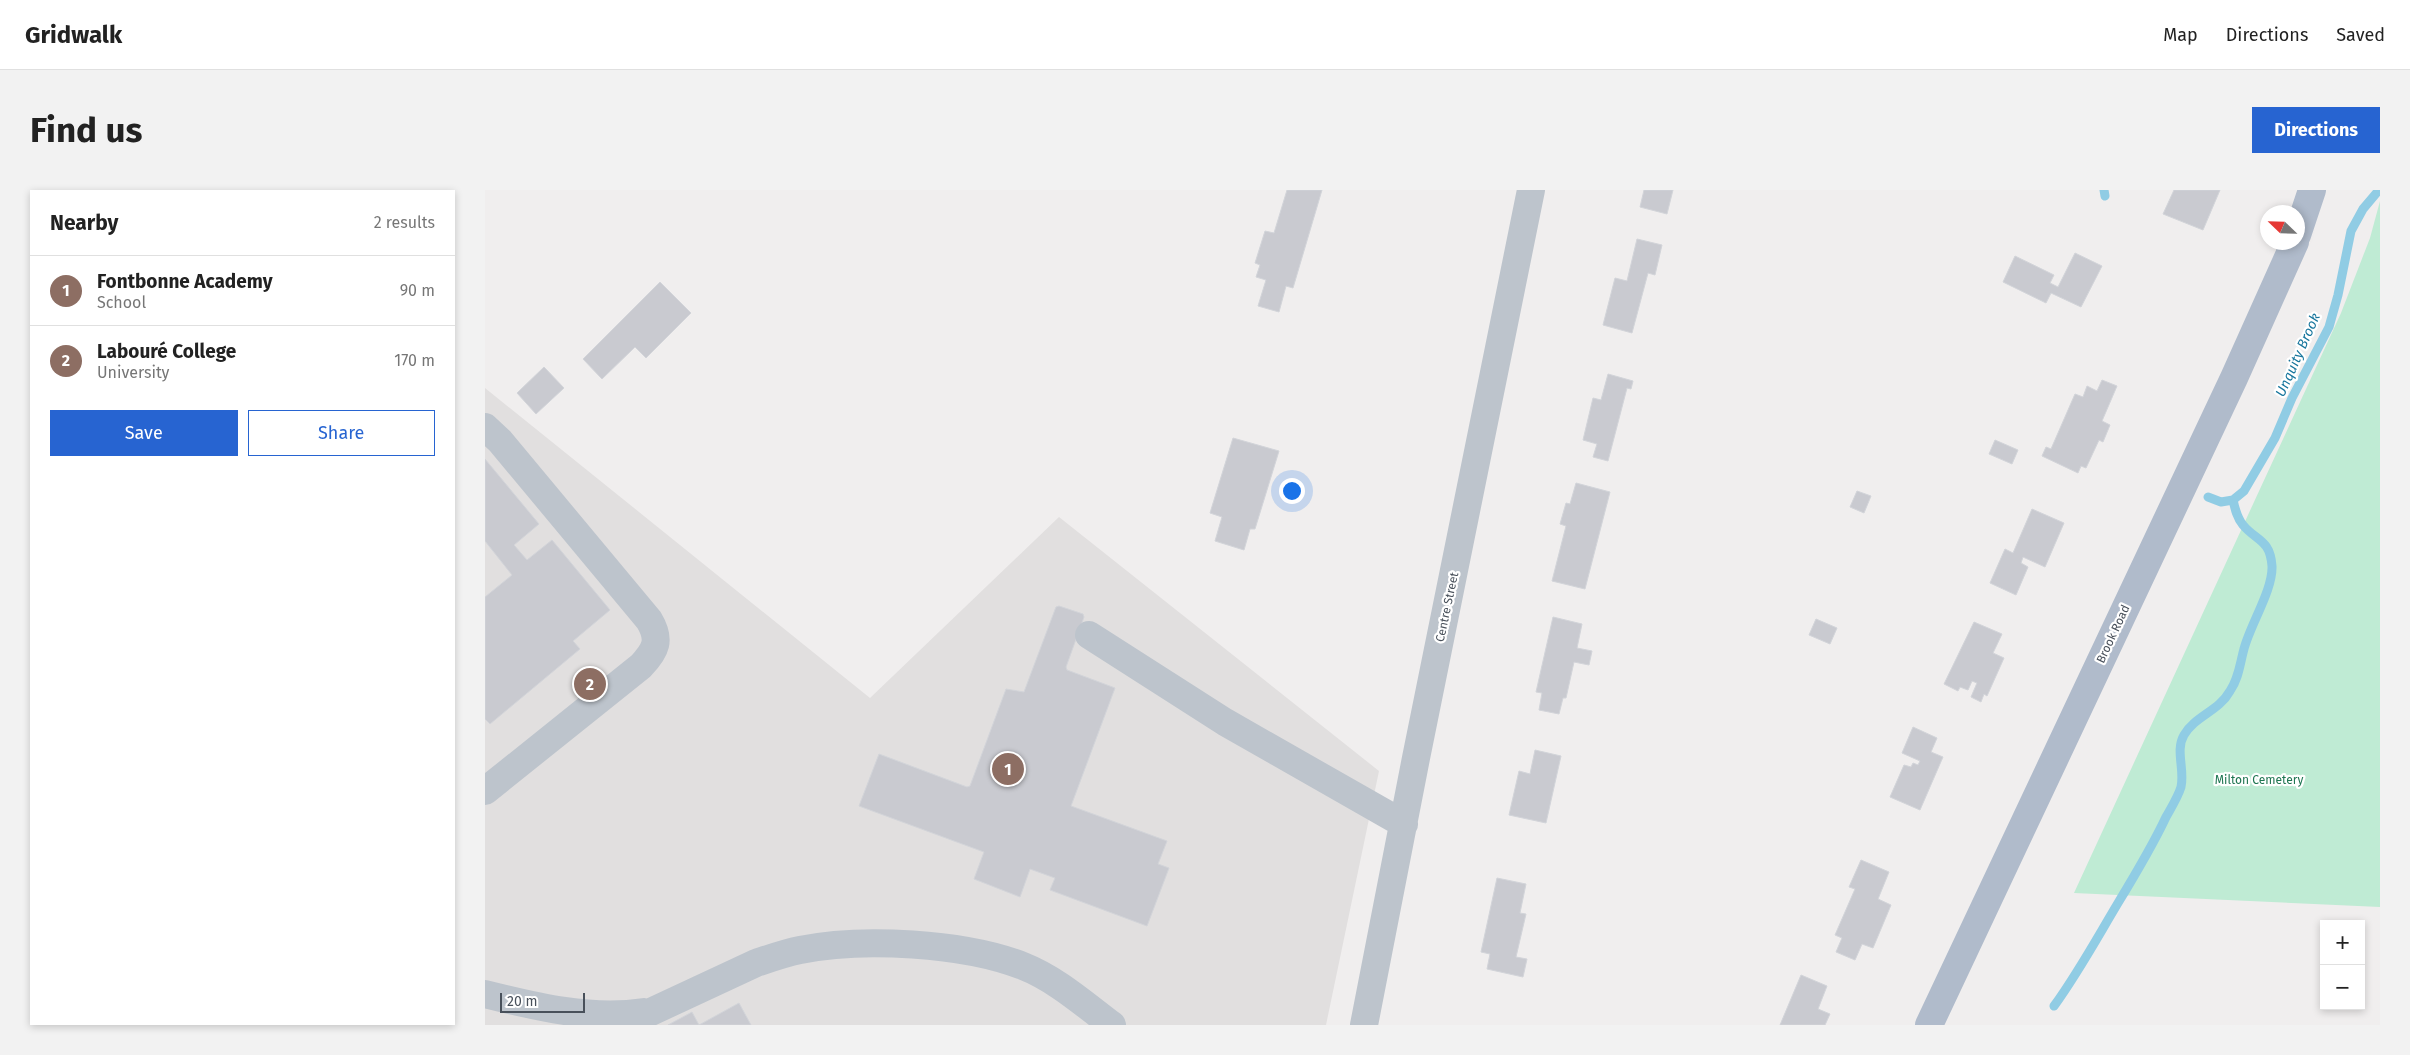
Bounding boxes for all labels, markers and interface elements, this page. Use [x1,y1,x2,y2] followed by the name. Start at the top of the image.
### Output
[25,21,122,49] text: Gridwalk
[2163,24,2198,46] text: Map
[2226,24,2308,46] text: Directions
[2336,24,2385,46] text: Saved
[2252,107,2380,153] button: Directions
[30,109,142,151] text: Find us
[2260,205,2305,250] north arrow
[50,210,118,236] text: Nearby
[374,213,435,232] text: 2 results
[97,270,273,293] text: Fontbonne Academy
[62,281,70,300] text: 1
[400,281,435,300] text: 90 m
[97,293,146,312] text: School
[2272,310,2324,399] water label: Unquity Brook
[97,340,236,363] text: Labouré College
[62,351,70,370] text: 2
[394,351,435,370] text: 170 m
[97,363,170,382] text: University
[50,410,238,456] button: Save
[248,410,435,456] button: Share
[1279,478,1305,504] your location
[1433,570,1461,643] street label: Centre Street
[2093,603,2133,665] street label: Brook Road
[574,665,606,703] pin: 2
[992,750,1024,788] pin: 1
[2215,773,2303,787] park label: Milton Cemetery
[2320,920,2365,1010] map controls
[2320,920,2365,965] button: +
[2320,965,2365,1010] button: −
[500,990,585,1013] scale bar
[507,993,537,1010] text: 20 m

